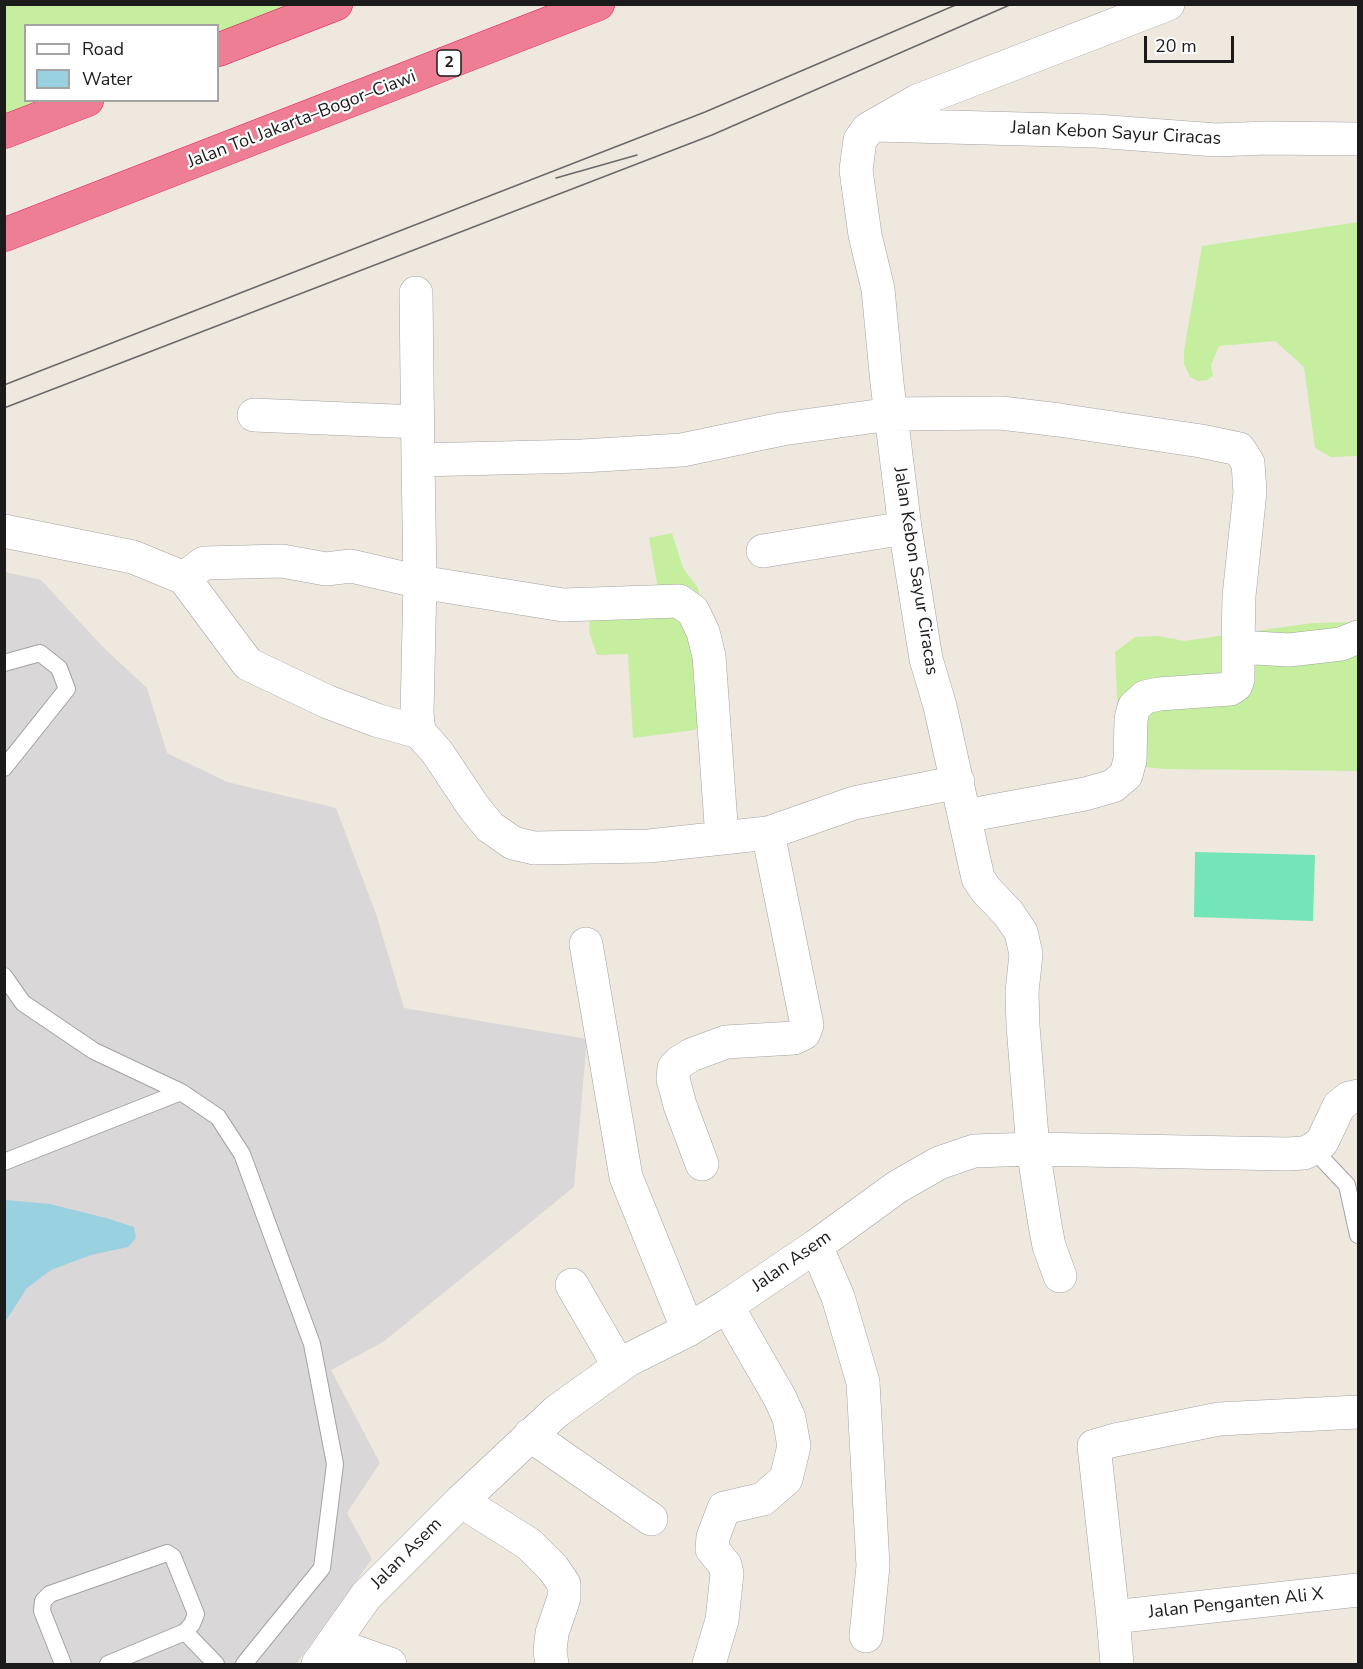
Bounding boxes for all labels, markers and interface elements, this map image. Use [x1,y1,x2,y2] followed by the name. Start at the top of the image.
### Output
[24,24,219,102] legend
[1147,24,1237,62] scale bar
[1155,34,1197,58] text: 20 m
[82,37,124,61] text: Road
[437,50,461,76] road number: 2
[185,66,419,174] street label: Jalan Tol Jakarta–Bogor–Ciawi
[82,67,133,91] text: Water
[1010,118,1222,150] street label: Jalan Kebon Sayur Ciracas
[888,465,942,677] street label: Jalan Kebon Sayur Ciracas
[748,1227,836,1297] street label: Jalan Asem
[367,1514,447,1594] street label: Jalan Asem
[1147,1584,1325,1624] street label: Jalan Penganten Ali X

